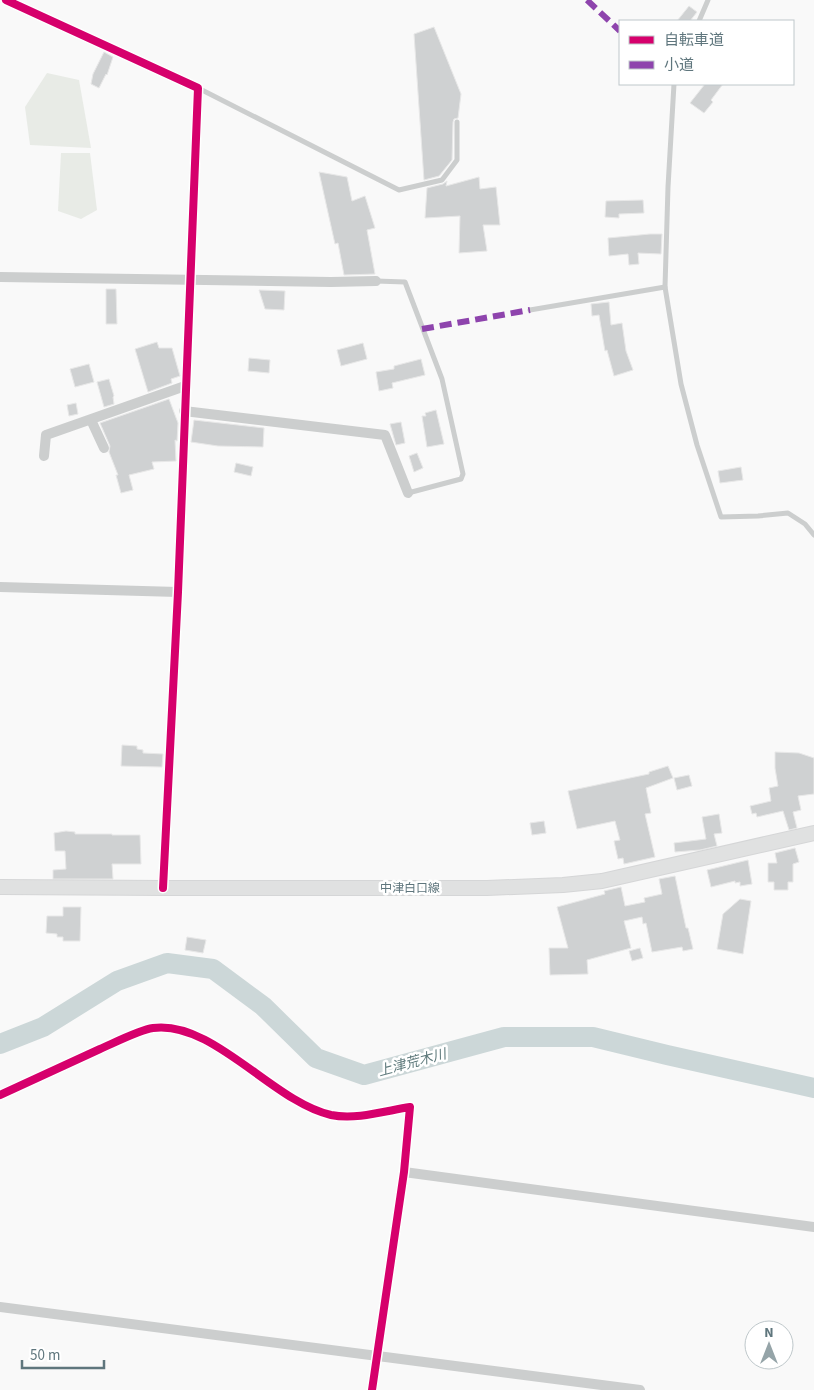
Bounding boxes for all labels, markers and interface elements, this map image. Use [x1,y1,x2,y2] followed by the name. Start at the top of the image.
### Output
[619,20,794,85] legend
[664,30,724,51] text: 自転車道
[664,55,694,76] text: 小道
[380,880,440,897] street label: 中津白口線
[376,1044,451,1082] water label: 上津荒木川
[744,1320,794,1370] north arrow
[764,1323,774,1343] text: N
[22,1338,105,1370] scale bar
[30,1345,60,1366] text: 50 m

